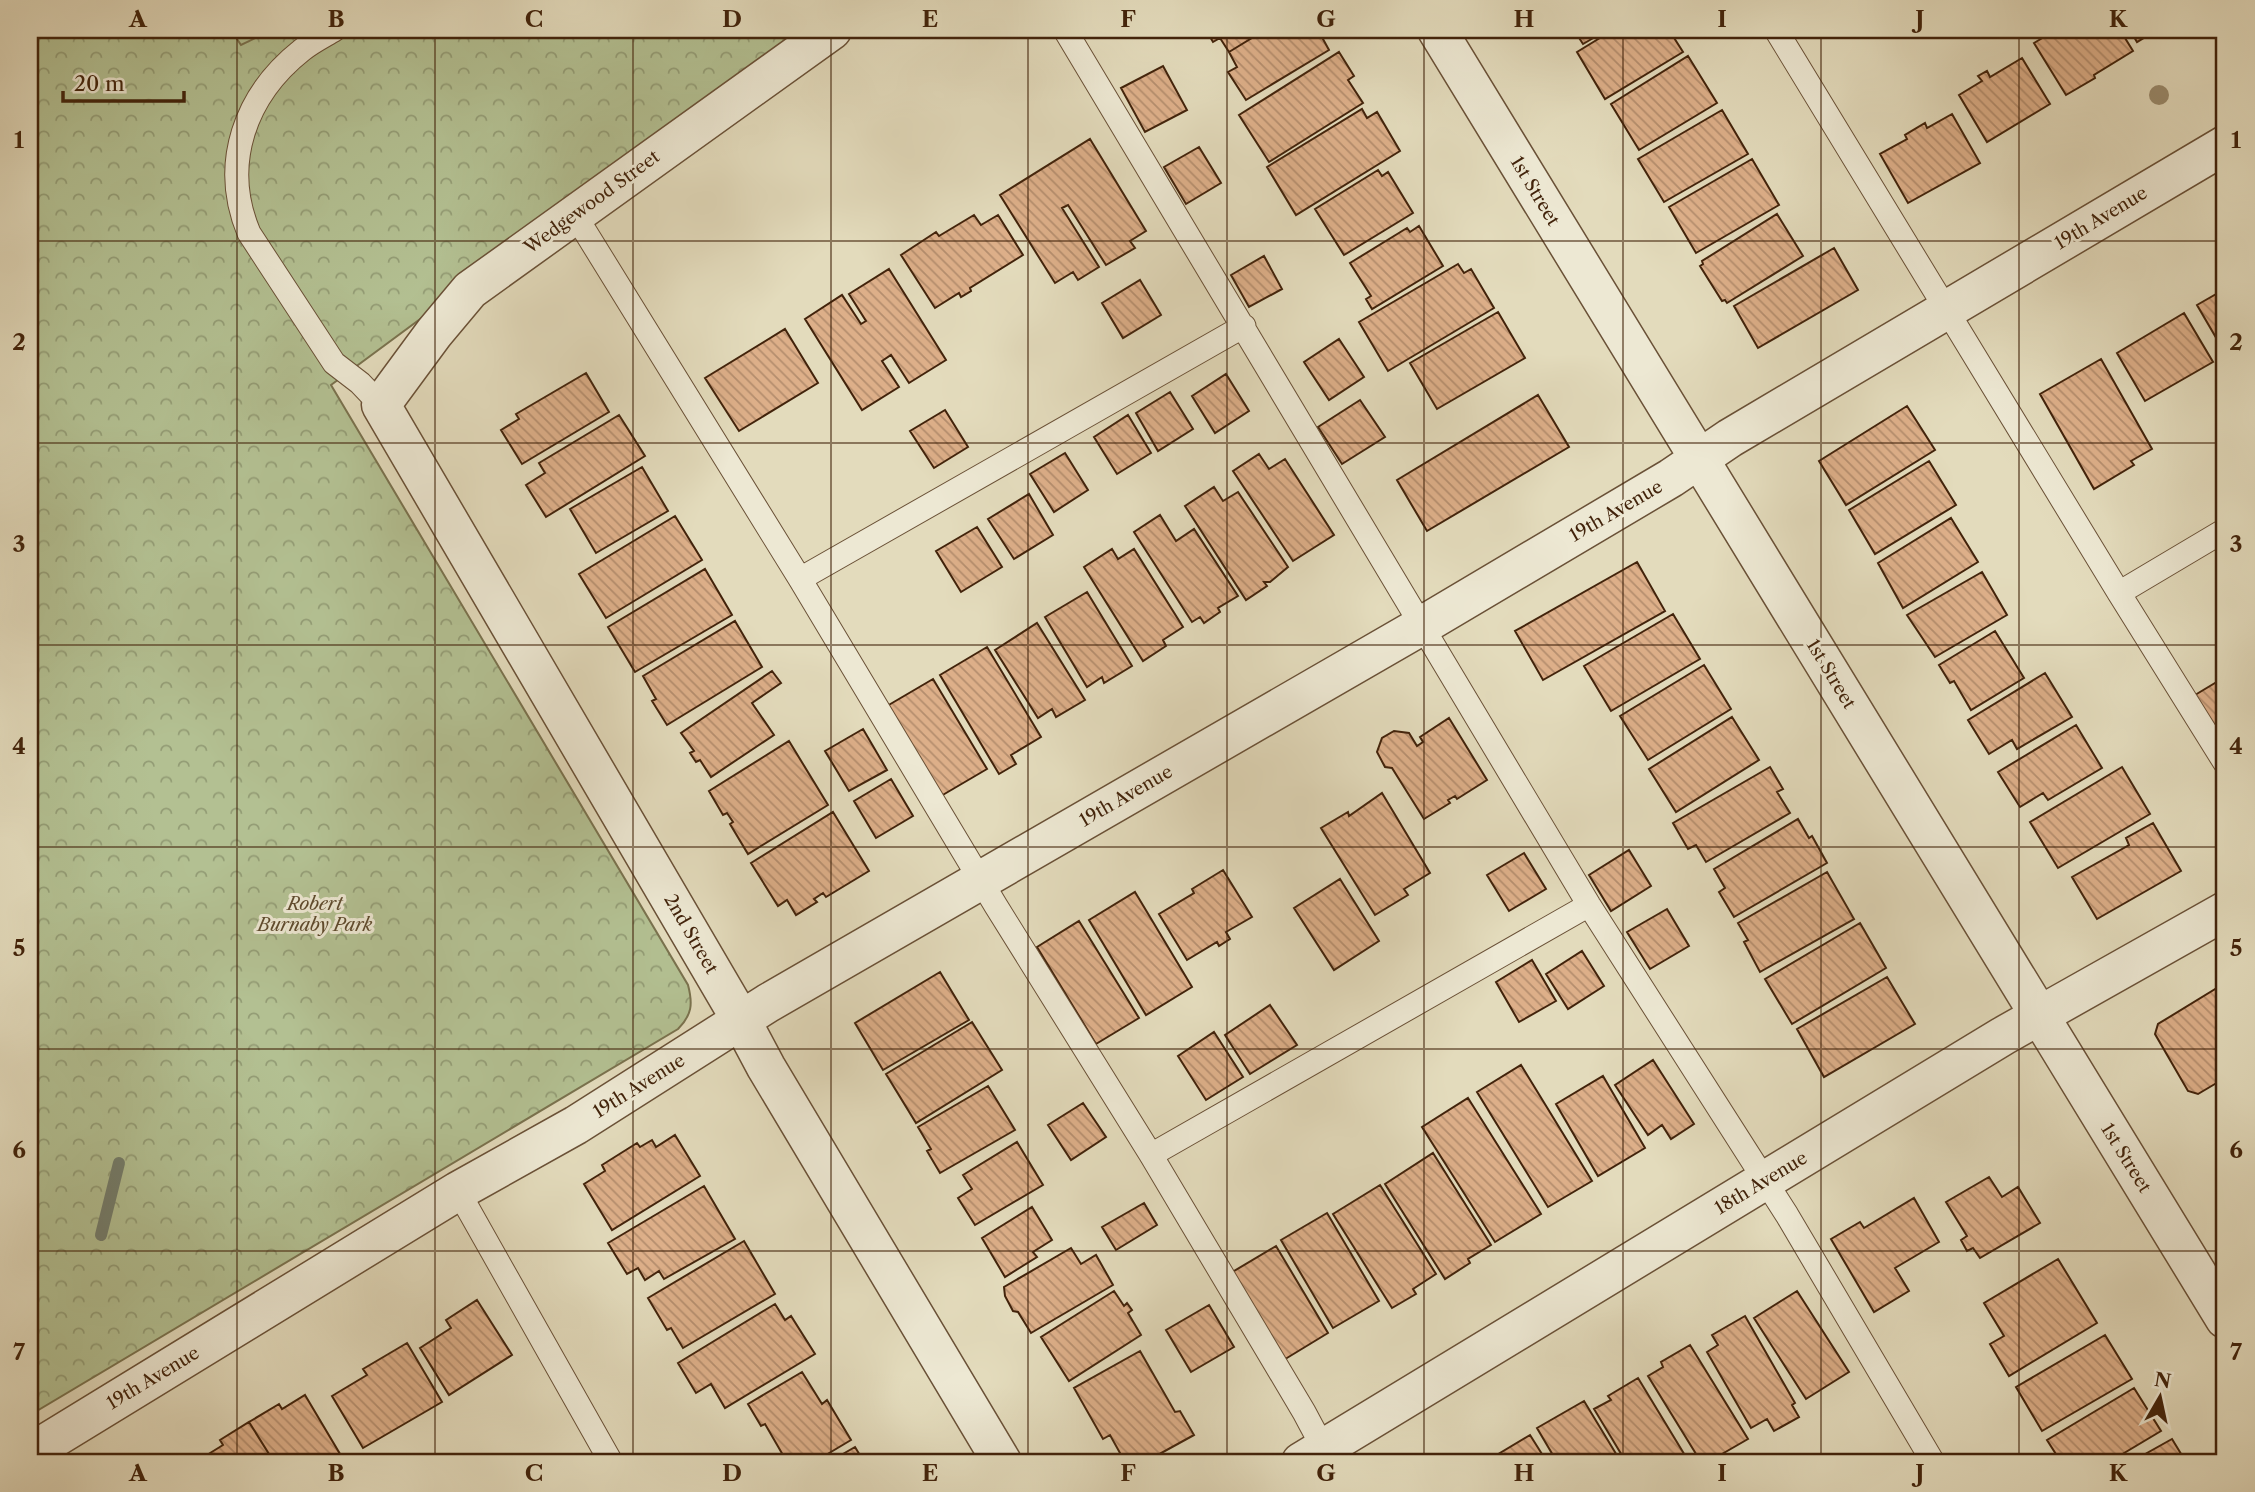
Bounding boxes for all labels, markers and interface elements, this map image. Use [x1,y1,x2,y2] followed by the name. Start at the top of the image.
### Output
[128,5,148,33] text: A
[327,5,345,33] text: B
[525,5,543,33] text: C
[722,5,742,33] text: D
[922,5,938,33] text: E
[1120,5,1136,33] text: F
[1316,5,1336,33] text: G
[1514,5,1535,33] text: H
[1717,5,1727,33] text: I
[1911,5,1925,33] text: J
[2109,5,2128,33] text: K
[63,60,184,104] scale bar
[74,71,125,96] text: 20 m
[14,126,25,154] text: 1
[2231,126,2242,154] text: 1
[519,145,664,259] street label: Wedgewood Street
[1506,152,1565,230] street label: 1st Street
[2051,182,2151,254] street label: 19th Avenue
[12,328,26,356] text: 2
[2229,328,2243,356] text: 2
[1566,476,1666,546] street label: 19th Avenue
[13,530,26,558] text: 3
[2230,530,2243,558] text: 3
[1802,635,1861,713] street label: 1st Street
[12,732,26,760] text: 4
[2229,732,2243,760] text: 4
[1076,761,1176,831] street label: 19th Avenue
[659,890,723,978] street label: 2nd Street
[256,893,373,936] park label: Robert Burnaby Park
[13,934,25,962] text: 5
[2230,934,2242,962] text: 5
[589,1049,689,1123] street label: 19th Avenue
[2096,1119,2156,1197] street label: 1st Street
[12,1136,26,1164] text: 6
[2229,1136,2243,1164] text: 6
[1711,1147,1811,1219] street label: 18th Avenue
[13,1338,25,1366] text: 7
[2230,1338,2242,1366] text: 7
[103,1342,203,1414] street label: 19th Avenue
[2126,1362,2196,1432] north arrow
[2153,1368,2173,1393] text: N
[128,1459,148,1487] text: A
[327,1459,345,1487] text: B
[525,1459,543,1487] text: C
[722,1459,742,1487] text: D
[922,1459,938,1487] text: E
[1120,1459,1136,1487] text: F
[1316,1459,1336,1487] text: G
[1514,1459,1535,1487] text: H
[1717,1459,1727,1487] text: I
[1911,1459,1925,1487] text: J
[2109,1459,2128,1487] text: K

